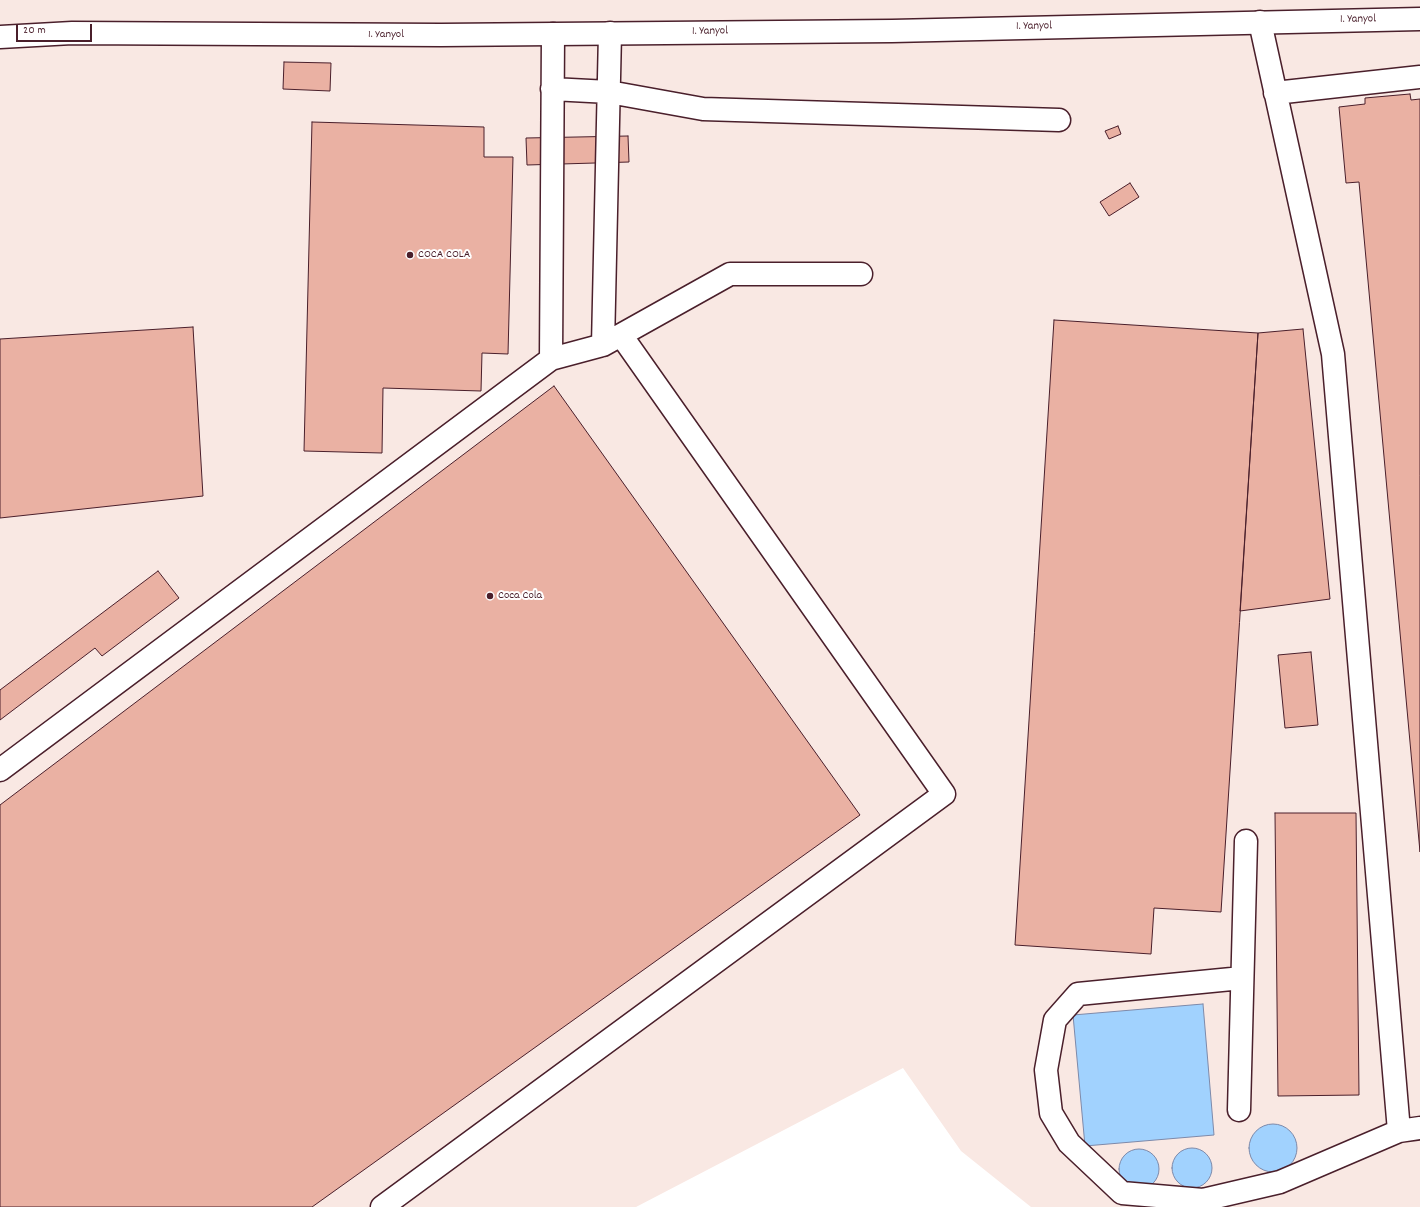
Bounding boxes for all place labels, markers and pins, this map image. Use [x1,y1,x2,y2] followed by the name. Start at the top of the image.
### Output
[418,248,470,262] place label: COCA COLA
[405,250,415,260] marker: COCA COLA
[498,589,542,603] place label: Coca Cola
[485,591,495,601] marker: Coca Cola

